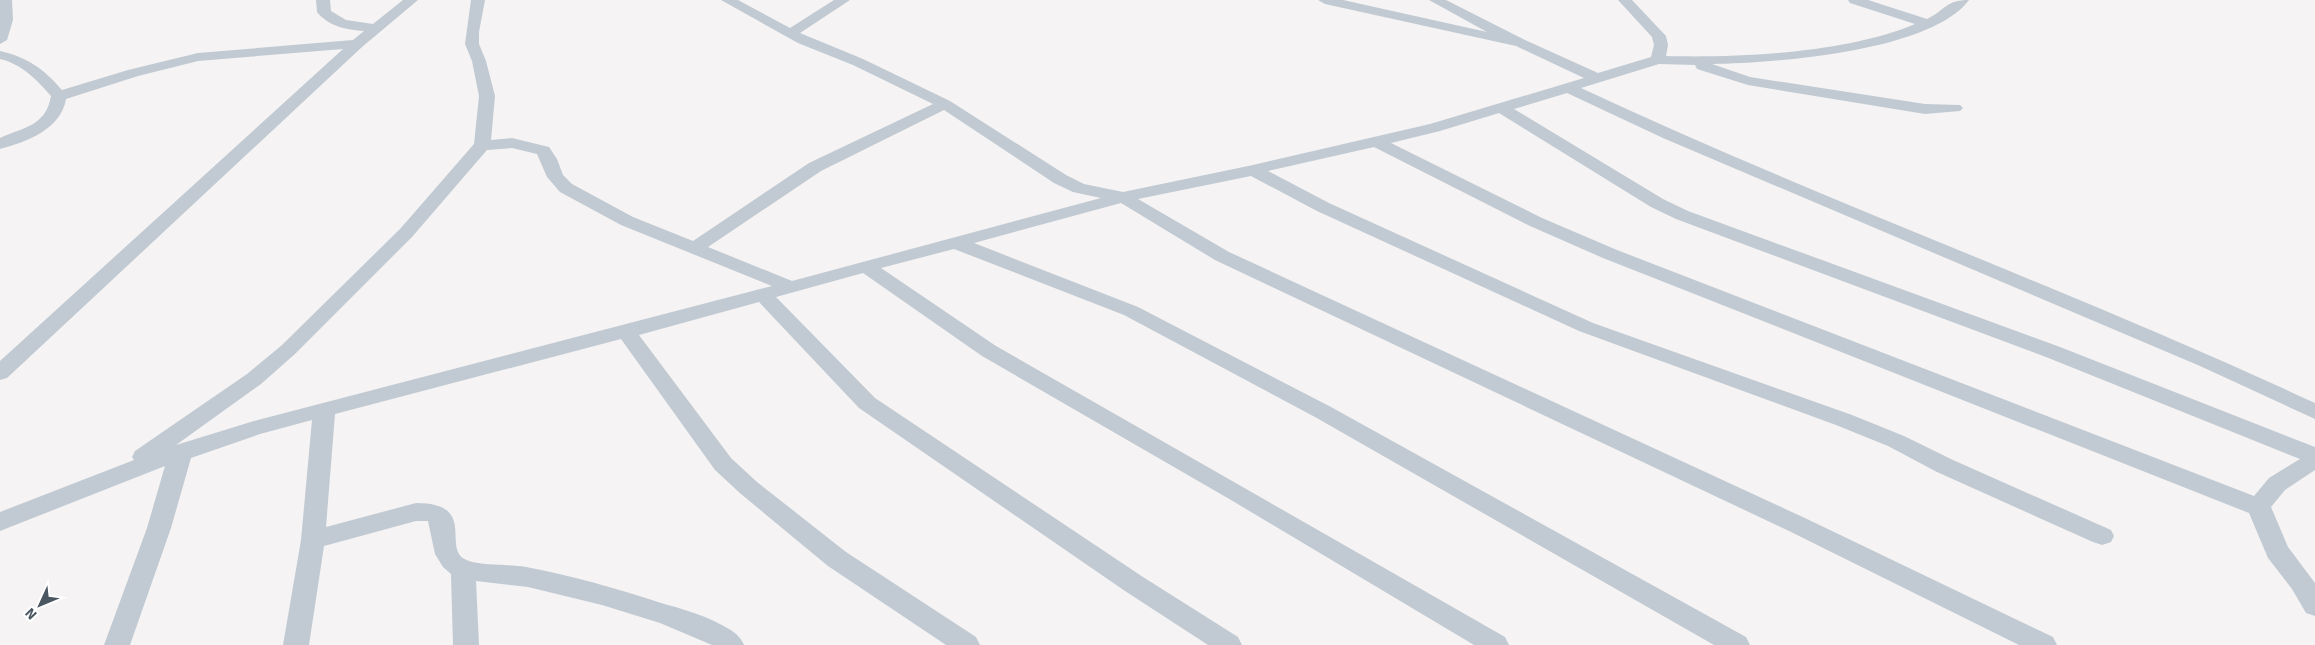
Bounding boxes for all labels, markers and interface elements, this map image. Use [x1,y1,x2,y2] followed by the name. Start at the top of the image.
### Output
[15,580,65,630] north arrow
[22,604,41,623] text: N

